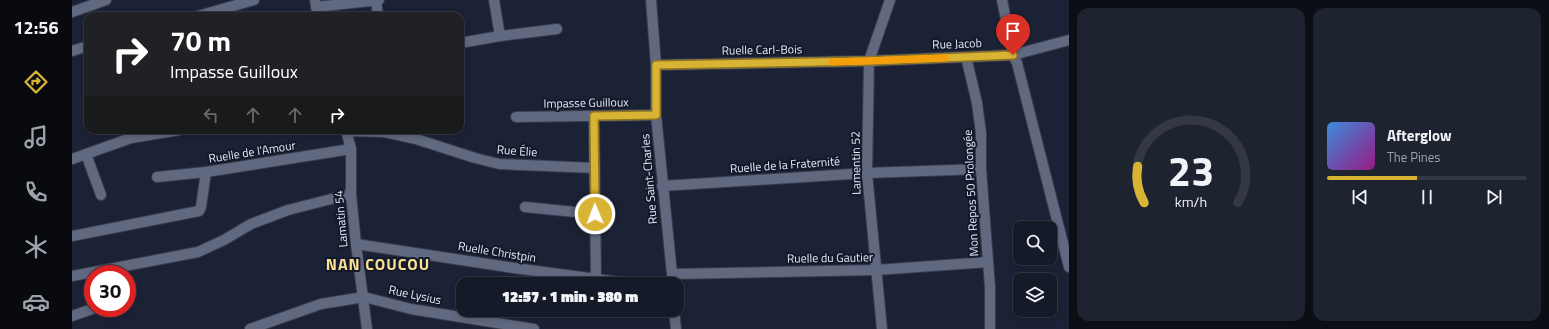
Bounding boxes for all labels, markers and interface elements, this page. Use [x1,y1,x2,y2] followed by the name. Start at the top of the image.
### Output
[14,14,58,41] text: 12:56
[996,14,1030,55] pin
[170,19,231,62] text: 70 m
[1002,20,1024,42] icon: arrive
[104,28,156,80] icon: right
[932,33,982,54] street label: Rue Jacob
[721,39,803,60] street label: Ruelle Carl-Bois
[170,58,298,85] text: Impasse Guilloux
[22,68,50,96] icon: directions
[543,92,629,113] street label: Impasse Guilloux
[200,104,222,126] icon: left
[242,104,264,126] icon: ahead
[284,104,306,126] icon: ahead
[326,104,348,126] icon: right
[22,123,50,151] icon: music
[1387,124,1452,147] text: Afterglow
[958,129,983,257] street label: Mon Repos 50 Prolongée
[845,131,866,195] street label: Lamentin 52
[635,133,662,225] street label: Rue Saint-Charles
[207,135,297,168] street label: Ruelle de l'Amour
[1168,138,1214,201] text: 23
[496,140,538,161] street label: Rue Élie
[1387,147,1440,167] text: The Pines
[729,151,841,178] street label: Ruelle de la Fraternité
[22,178,50,206] icon: phone
[1349,186,1371,208] icon: previous
[1416,186,1438,208] icon: pause
[1483,186,1505,208] icon: next
[329,189,352,248] street label: Lamatin 54
[1175,190,1207,212] text: km/h
[574,193,616,235] position arrow
[1013,221,1057,317] map controls
[1013,221,1057,265] button: search
[22,233,50,261] icon: climate
[457,236,538,267] street label: Ruelle Christpin
[787,247,873,268] street label: Ruelle du Gautier
[326,252,430,276] district label: NAN COUCOU
[84,265,136,317] speed limit sign: 30
[1013,273,1057,317] button: layers
[387,280,444,309] street label: Rue Lysius
[502,285,638,308] text: 12:57 · 1 min · 380 m
[22,288,50,316] icon: car

